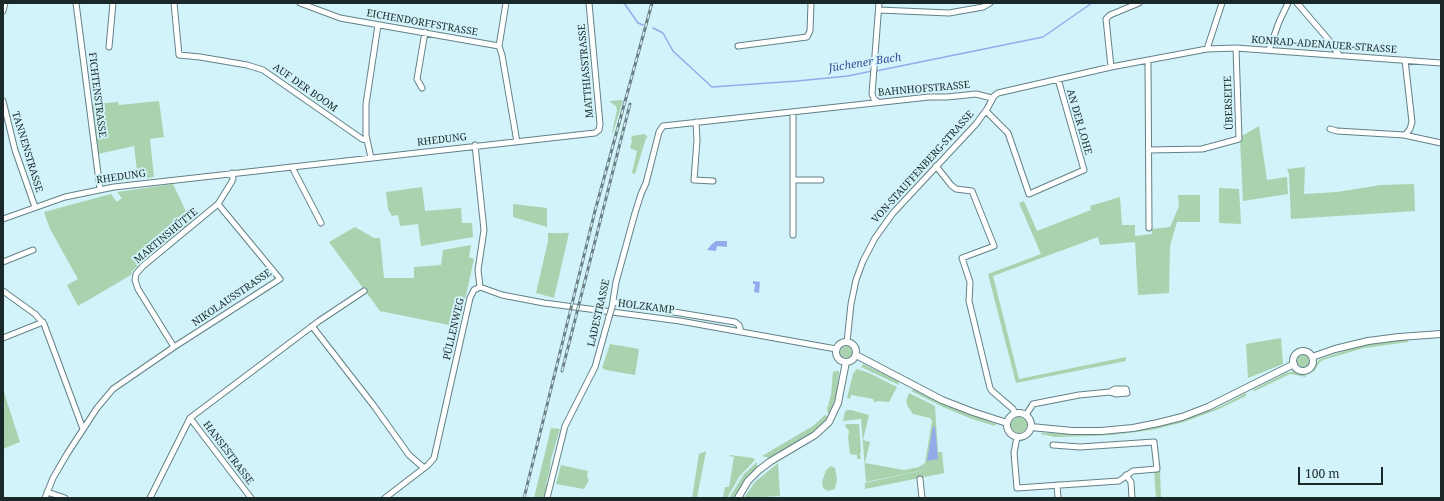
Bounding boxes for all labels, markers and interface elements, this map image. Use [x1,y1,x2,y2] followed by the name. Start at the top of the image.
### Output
[365,7,479,39] street label: EICHENDORFFSTRASSE
[576,24,596,118] street label: MATTHIASSTRASSE
[1251,34,1397,56] street label: KONRAD-ADENAUER-STRASSE
[828,51,902,75] water label: Jüchener Bach
[86,52,108,138] street label: FICHTENSTRASSE
[270,61,340,115] street label: AUF DER BOOM
[1222,76,1236,130] street label: ÜBERSEITE
[878,79,970,99] street label: BAHNHOFSTRASSE
[1064,88,1094,156] street label: AN DER LOHE
[869,109,977,225] street label: VON-STAUFFENBERG-STRASSE
[9,110,45,194] street label: TANNENSTRASSE
[416,131,468,149] street label: RHEDUNG
[95,168,147,186] street label: RHEDUNG
[132,206,200,266] street label: MARTINSHÜTTE
[190,267,274,329] street label: NIKOLAUSSTRASSE
[585,278,613,348] street label: LADESTRASSE
[441,297,467,361] street label: PÜLLENWEG
[617,298,675,316] street label: HOLZKAMP
[200,419,256,487] street label: HANSESTRASSE
[1300,459,1385,485] scale bar
[1305,465,1340,482] text: 100 m

